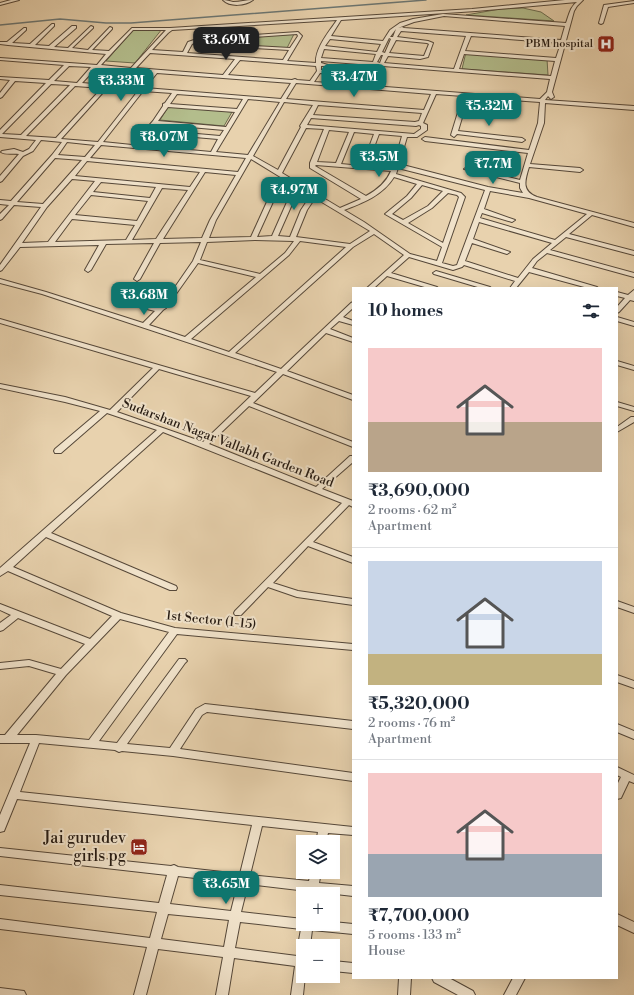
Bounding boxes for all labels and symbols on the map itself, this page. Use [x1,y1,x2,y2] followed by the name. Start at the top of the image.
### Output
[193,27,259,61] pin: ₹3.69M
[596,34,616,54] hospital icon: PBM hospital
[525,37,594,51] place label: PBM hospital
[321,64,387,98] pin: ₹3.47M
[88,68,154,102] pin: ₹3.33M
[456,93,522,127] pin: ₹5.32M
[131,124,197,158] pin: ₹8.07M
[351,144,407,178] pin: ₹3.5M
[465,151,521,185] pin: ₹7.7M
[261,177,327,211] pin: ₹4.97M
[111,282,177,316] pin: ₹3.68M
[120,395,337,491] street label: Sudarshan Nagar Vallabh Garden Road
[165,607,257,633] street label: 1st Sector (1-15)
[43,828,127,866] place label: Jai gurudev girls pg
[129,837,149,857] hotel icon: Jai gurudev girls pg
[193,871,259,905] pin: ₹3.65M

